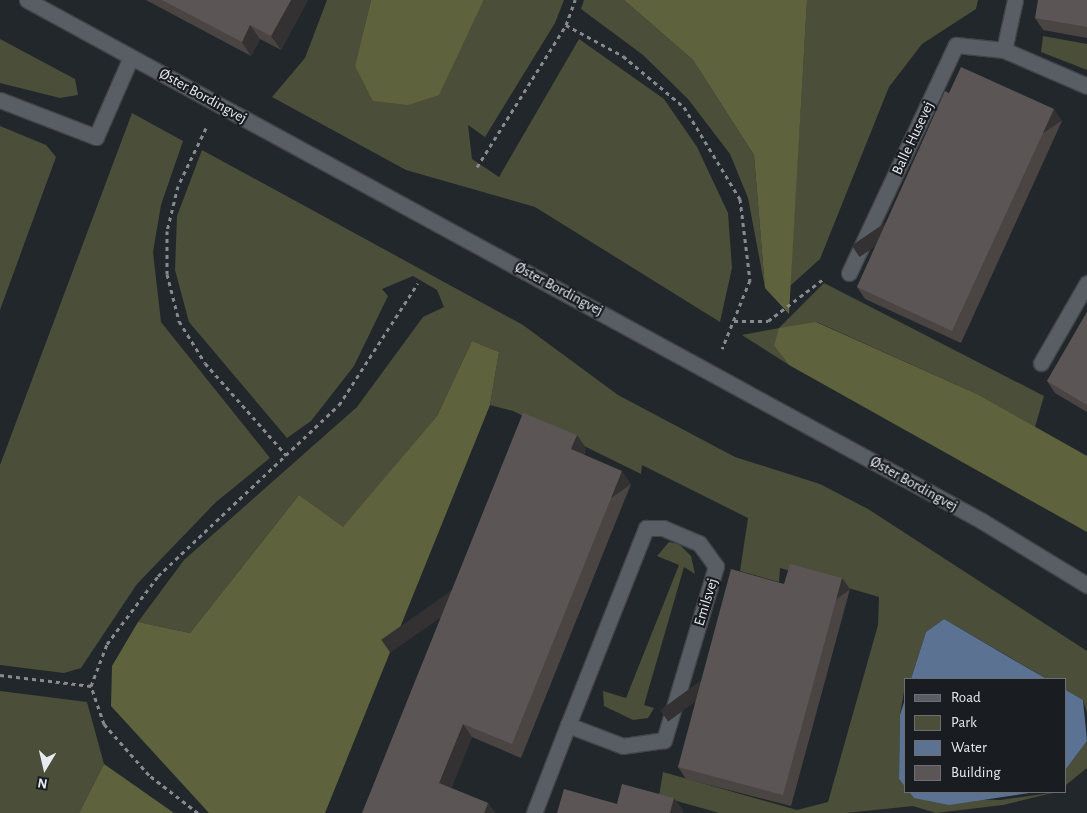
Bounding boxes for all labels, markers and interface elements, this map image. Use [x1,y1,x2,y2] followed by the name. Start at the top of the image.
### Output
[156,65,250,127] street label: Øster Bordingvej
[888,98,938,178] street label: Balle Husevej
[512,258,606,320] street label: Øster Bordingvej
[867,453,961,515] street label: Øster Bordingvej
[690,576,722,628] street label: Emilsvej
[904,678,1067,793] legend
[951,690,981,705] text: Road
[951,715,977,730] text: Park
[951,740,987,755] text: Water
[20,743,70,793] north arrow
[951,765,1001,780] text: Building
[37,775,49,790] text: N

